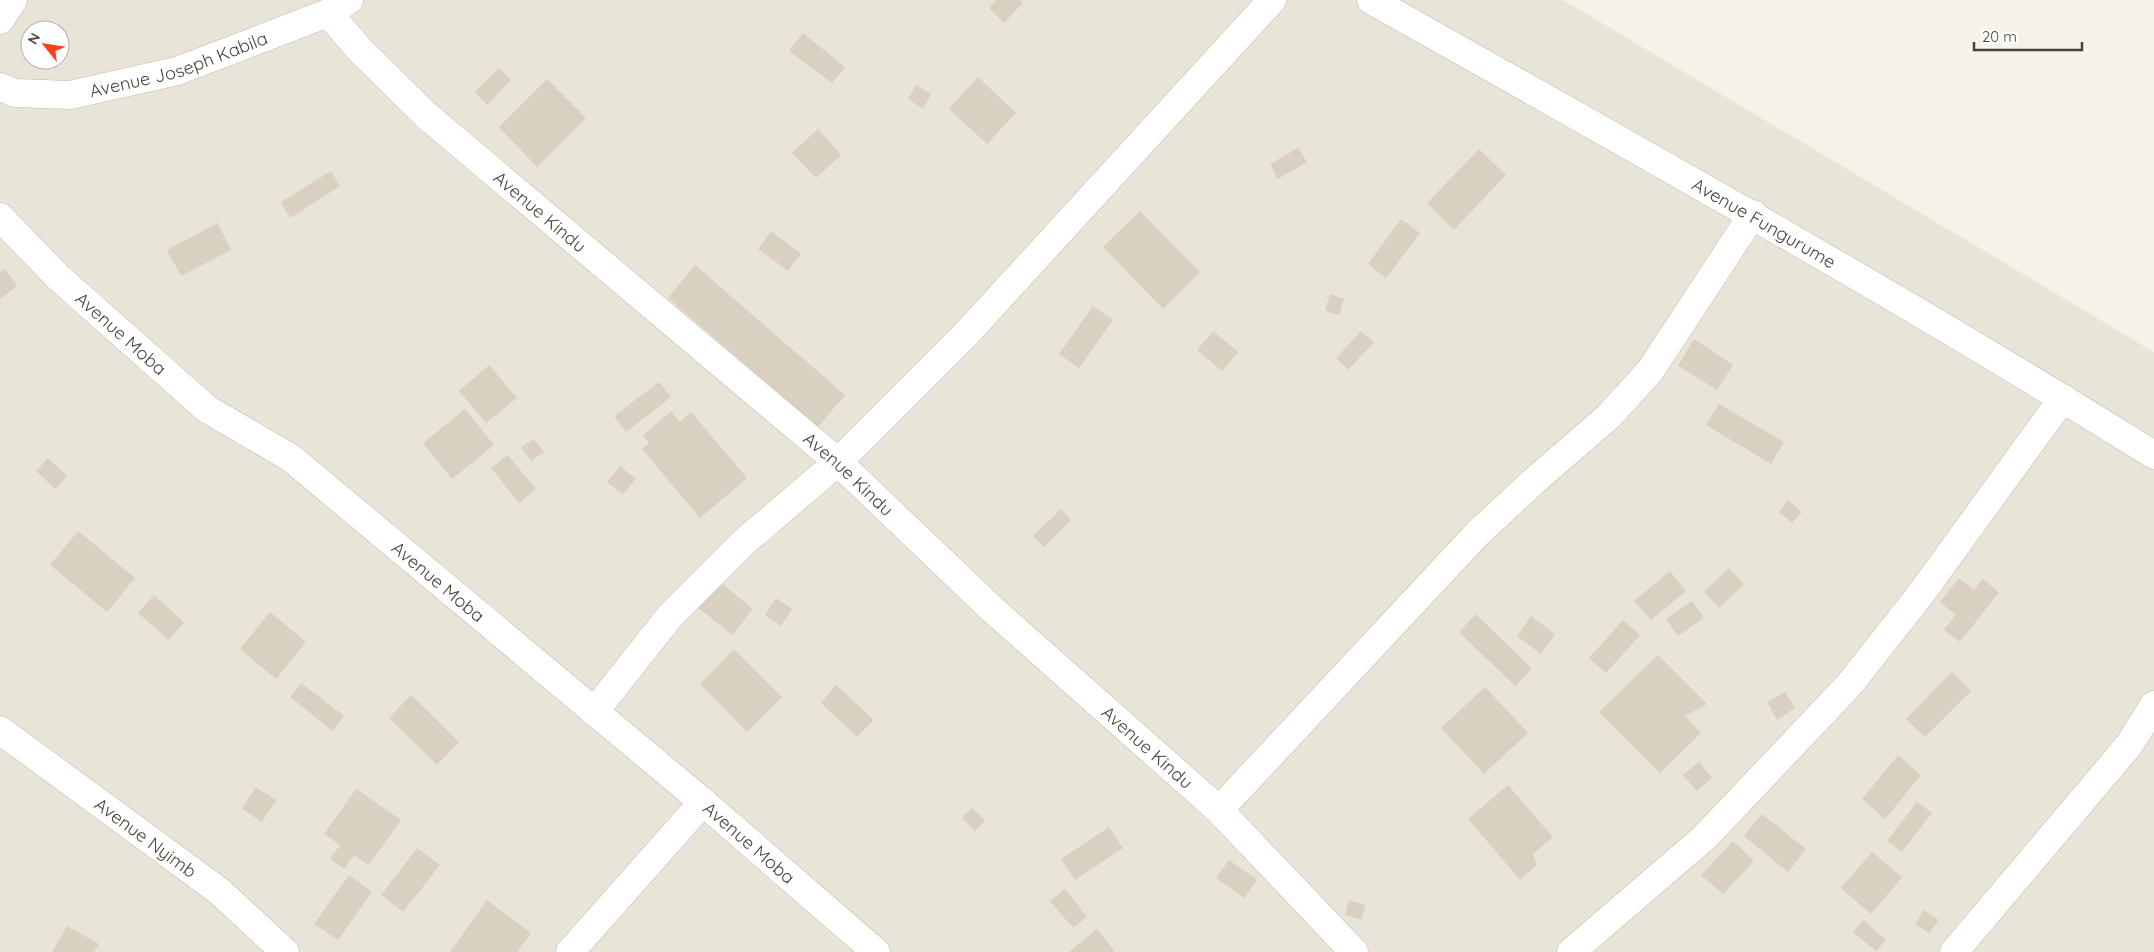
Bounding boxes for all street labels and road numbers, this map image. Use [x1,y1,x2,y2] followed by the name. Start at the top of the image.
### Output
[87,26,271,102] street label: Avenue Joseph Kabila
[489,166,591,257] street label: Avenue Kindu
[1688,172,1840,273] street label: Avenue Fungurume
[71,287,172,380] street label: Avenue Moba
[799,427,899,521] street label: Avenue Kindu
[387,536,490,627] street label: Avenue Moba
[1097,700,1198,793] street label: Avenue Kindu
[90,792,201,882] street label: Avenue Nyimb
[699,796,800,888] street label: Avenue Moba

